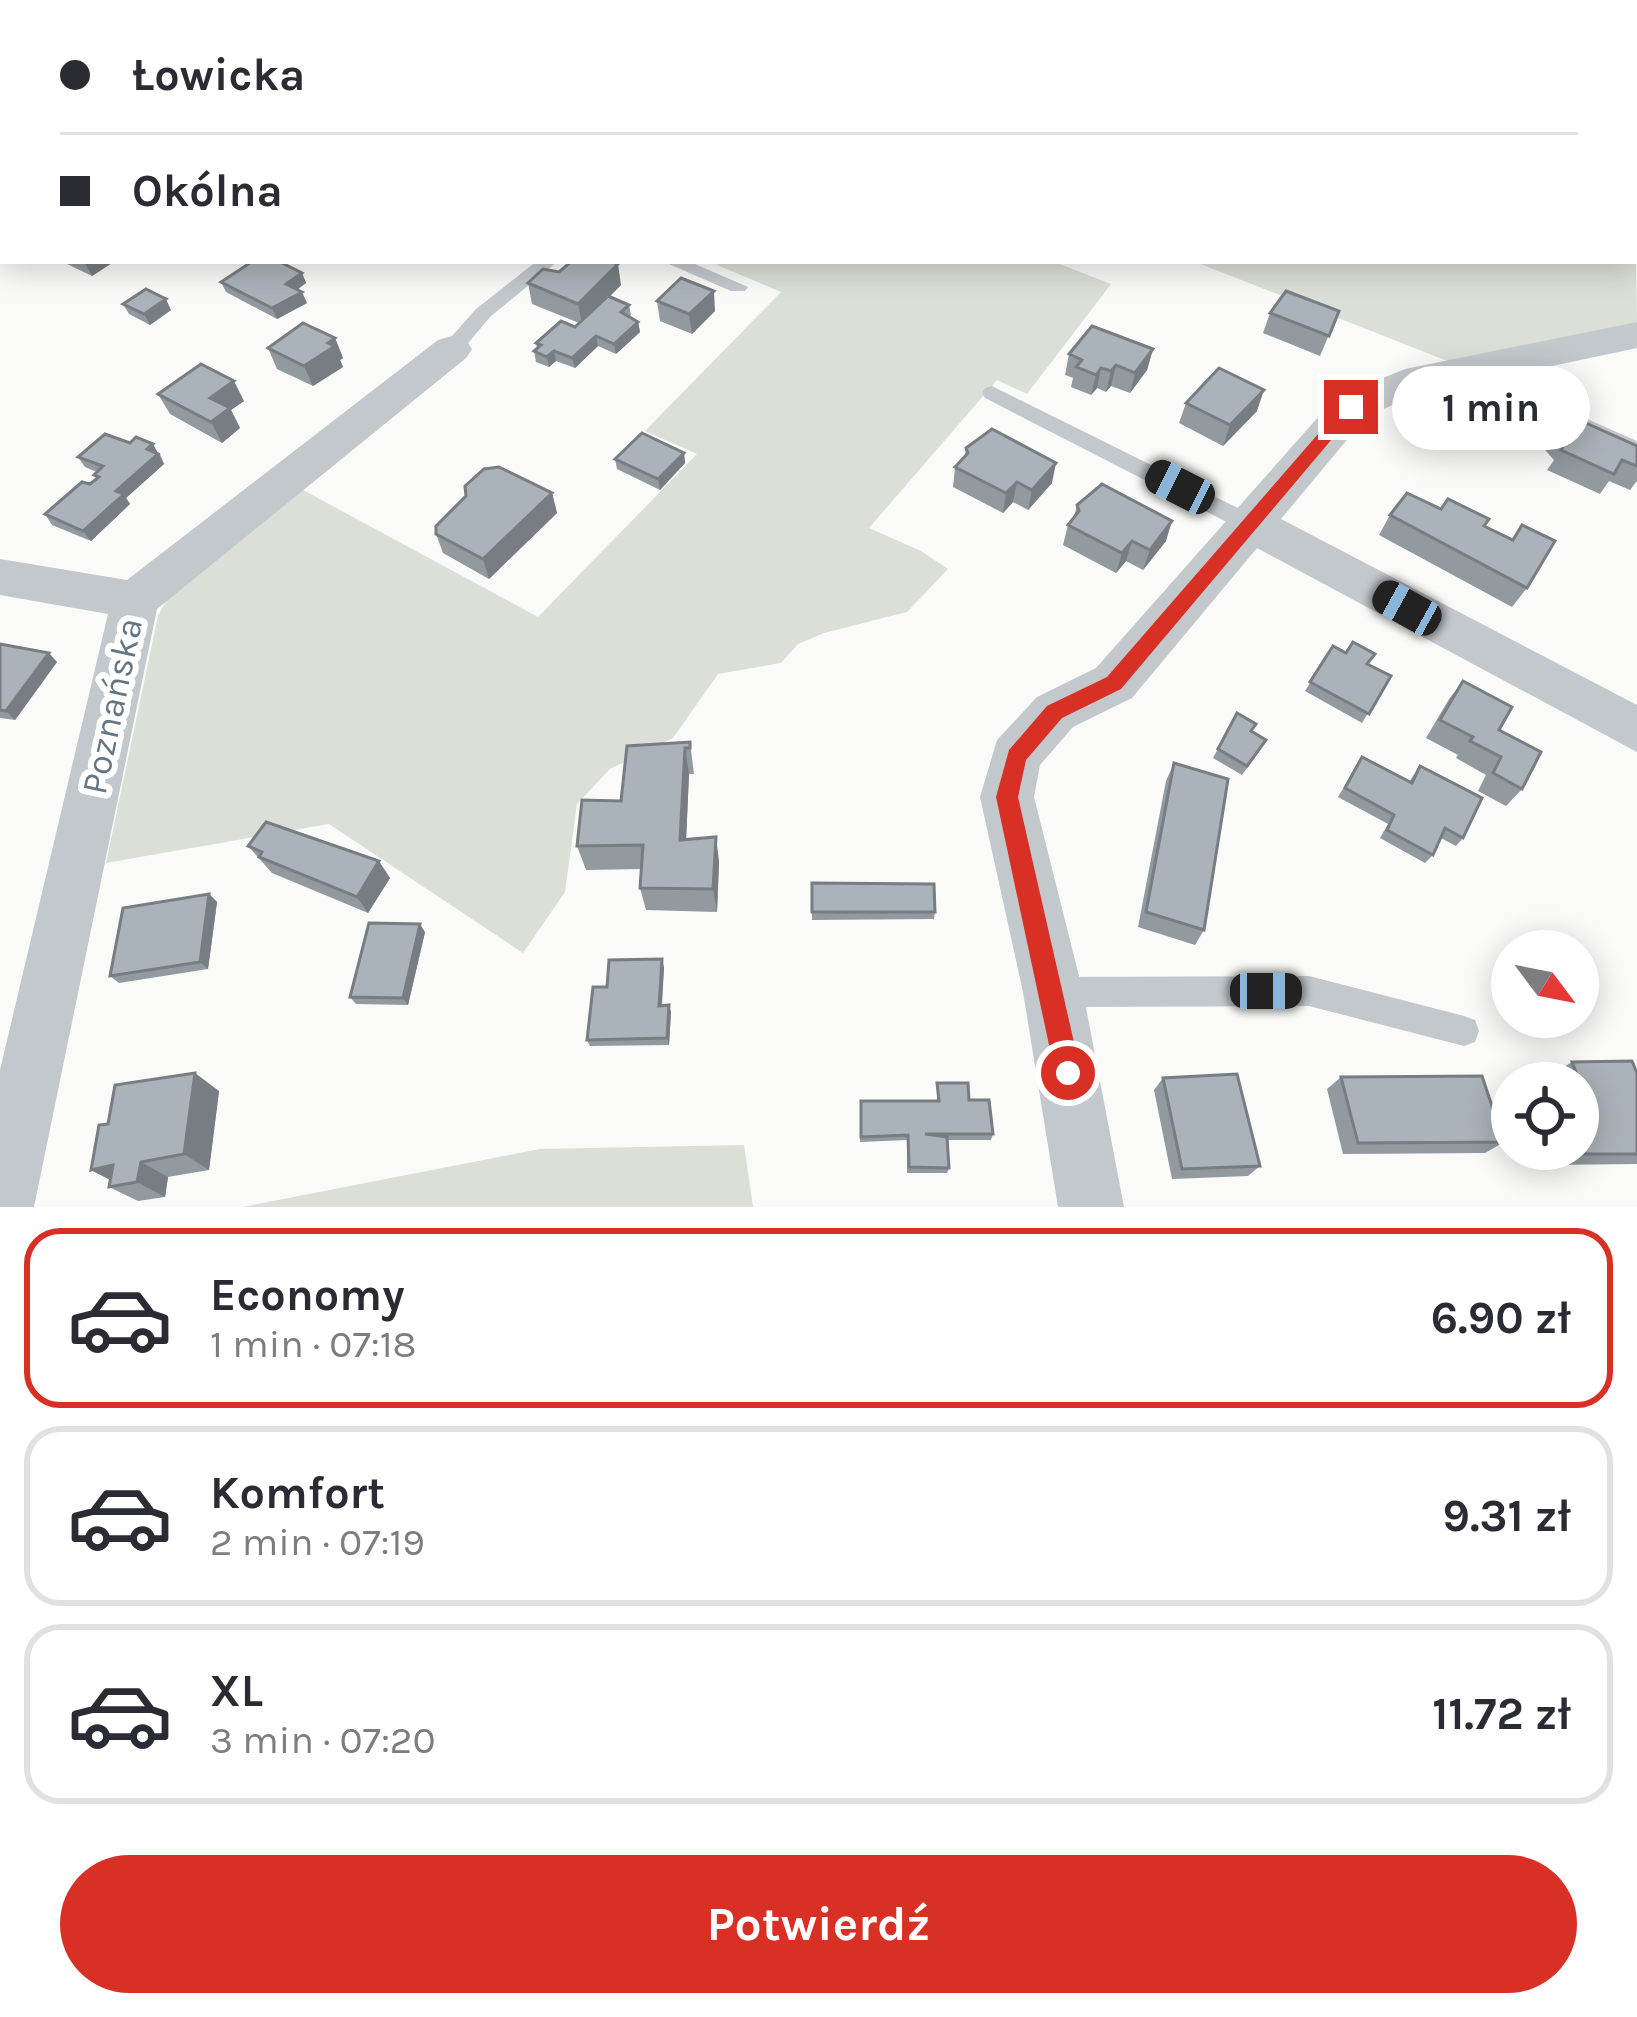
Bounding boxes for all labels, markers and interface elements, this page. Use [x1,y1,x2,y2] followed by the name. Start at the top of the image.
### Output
[132,49,305,101] text: Łowicka
[132,165,283,217] text: Okólna
[1393,365,1591,449] callout: 1 min
[1324,380,1378,434] route end
[1442,385,1540,431] text: 1 min
[1140,455,1220,519] car
[1367,575,1447,641] car
[73,614,151,798] street label: Poznańska
[1491,930,1599,1038] north arrow
[1491,930,1599,1170] map controls
[1230,973,1302,1009] car
[1041,1046,1095,1100] route start
[1491,1062,1599,1170] button: locate
[66,1264,174,1372] icon: car
[210,1269,405,1321] text: Economy
[1431,1292,1571,1344] text: 6.90 zł
[210,1321,417,1367] text: 1 min · 07:18
[66,1462,174,1570] icon: car
[210,1467,385,1519] text: Komfort
[1442,1490,1571,1542] text: 9.31 zł
[210,1519,425,1565] text: 2 min · 07:19
[66,1660,174,1768] icon: car
[210,1665,263,1717] text: XL
[1432,1688,1571,1740] text: 11.72 zł
[210,1717,436,1763] text: 3 min · 07:20
[60,1855,1577,1993] button: Potwierdź

